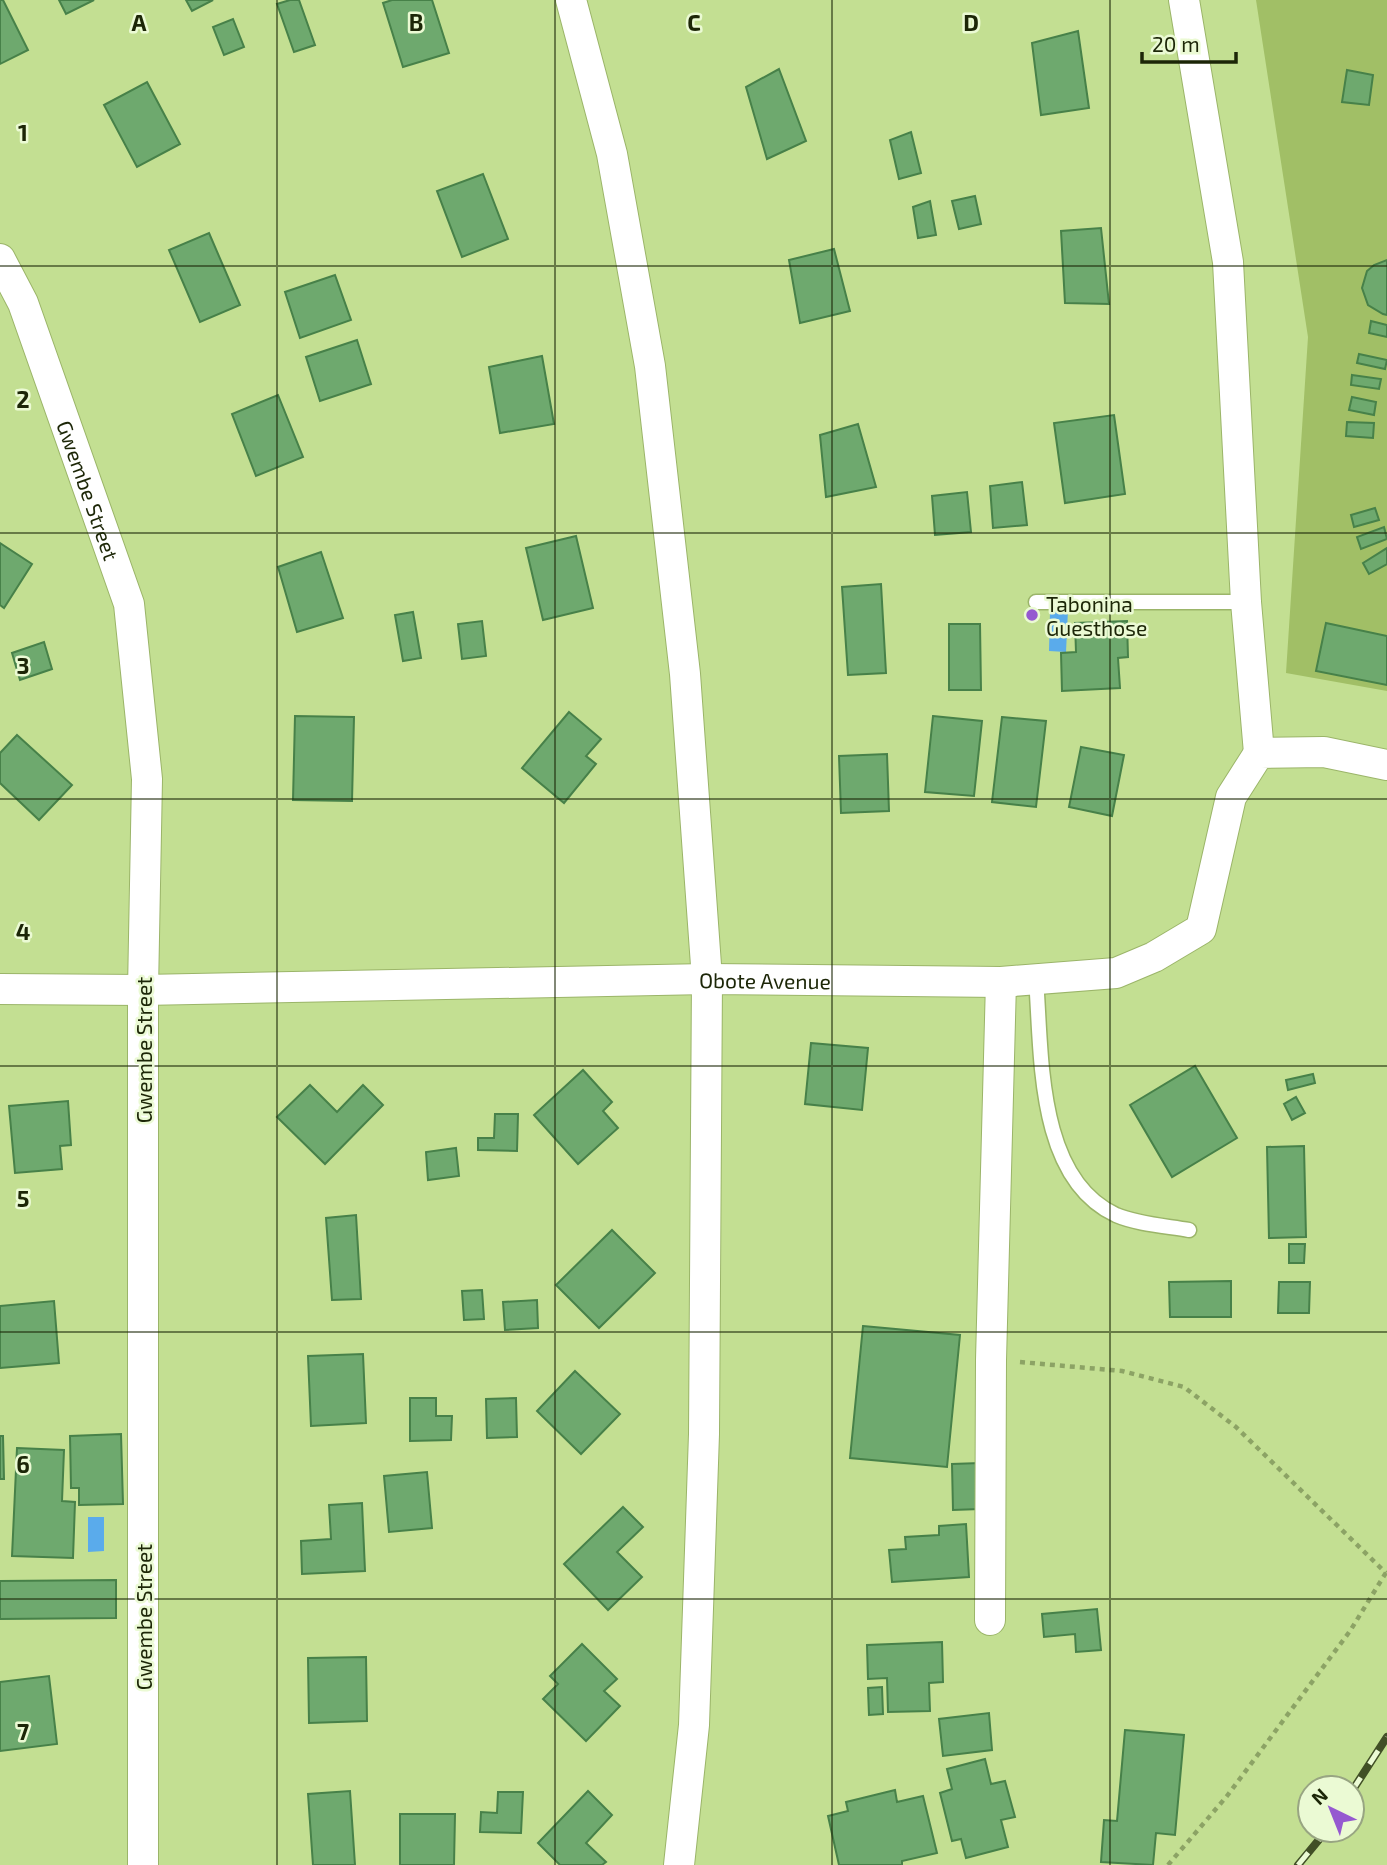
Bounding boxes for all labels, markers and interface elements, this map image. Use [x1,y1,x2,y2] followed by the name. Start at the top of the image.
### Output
[131,8,147,36] text: A
[409,8,423,36] text: B
[687,8,701,36] text: C
[963,8,979,36] text: D
[1142,21,1236,65] scale bar
[1152,31,1200,56] text: 20 m
[18,118,28,146] text: 1
[16,385,30,413] text: 2
[53,417,125,563] street label: Gwembe Street
[1046,591,1147,640] place label: Tabonina Guesthose
[1024,607,1040,623] marker: Tabonina Guesthose
[16,651,30,679] text: 3
[16,917,30,945] text: 4
[699,966,831,993] street label: Obote Avenue
[131,977,156,1123] street label: Gwembe Street
[17,1184,29,1212] text: 5
[16,1450,30,1478] text: 6
[131,1544,156,1690] street label: Gwembe Street
[17,1717,29,1745] text: 7
[1296,1774,1366,1844] north arrow
[1306,1783,1332,1809] text: N

